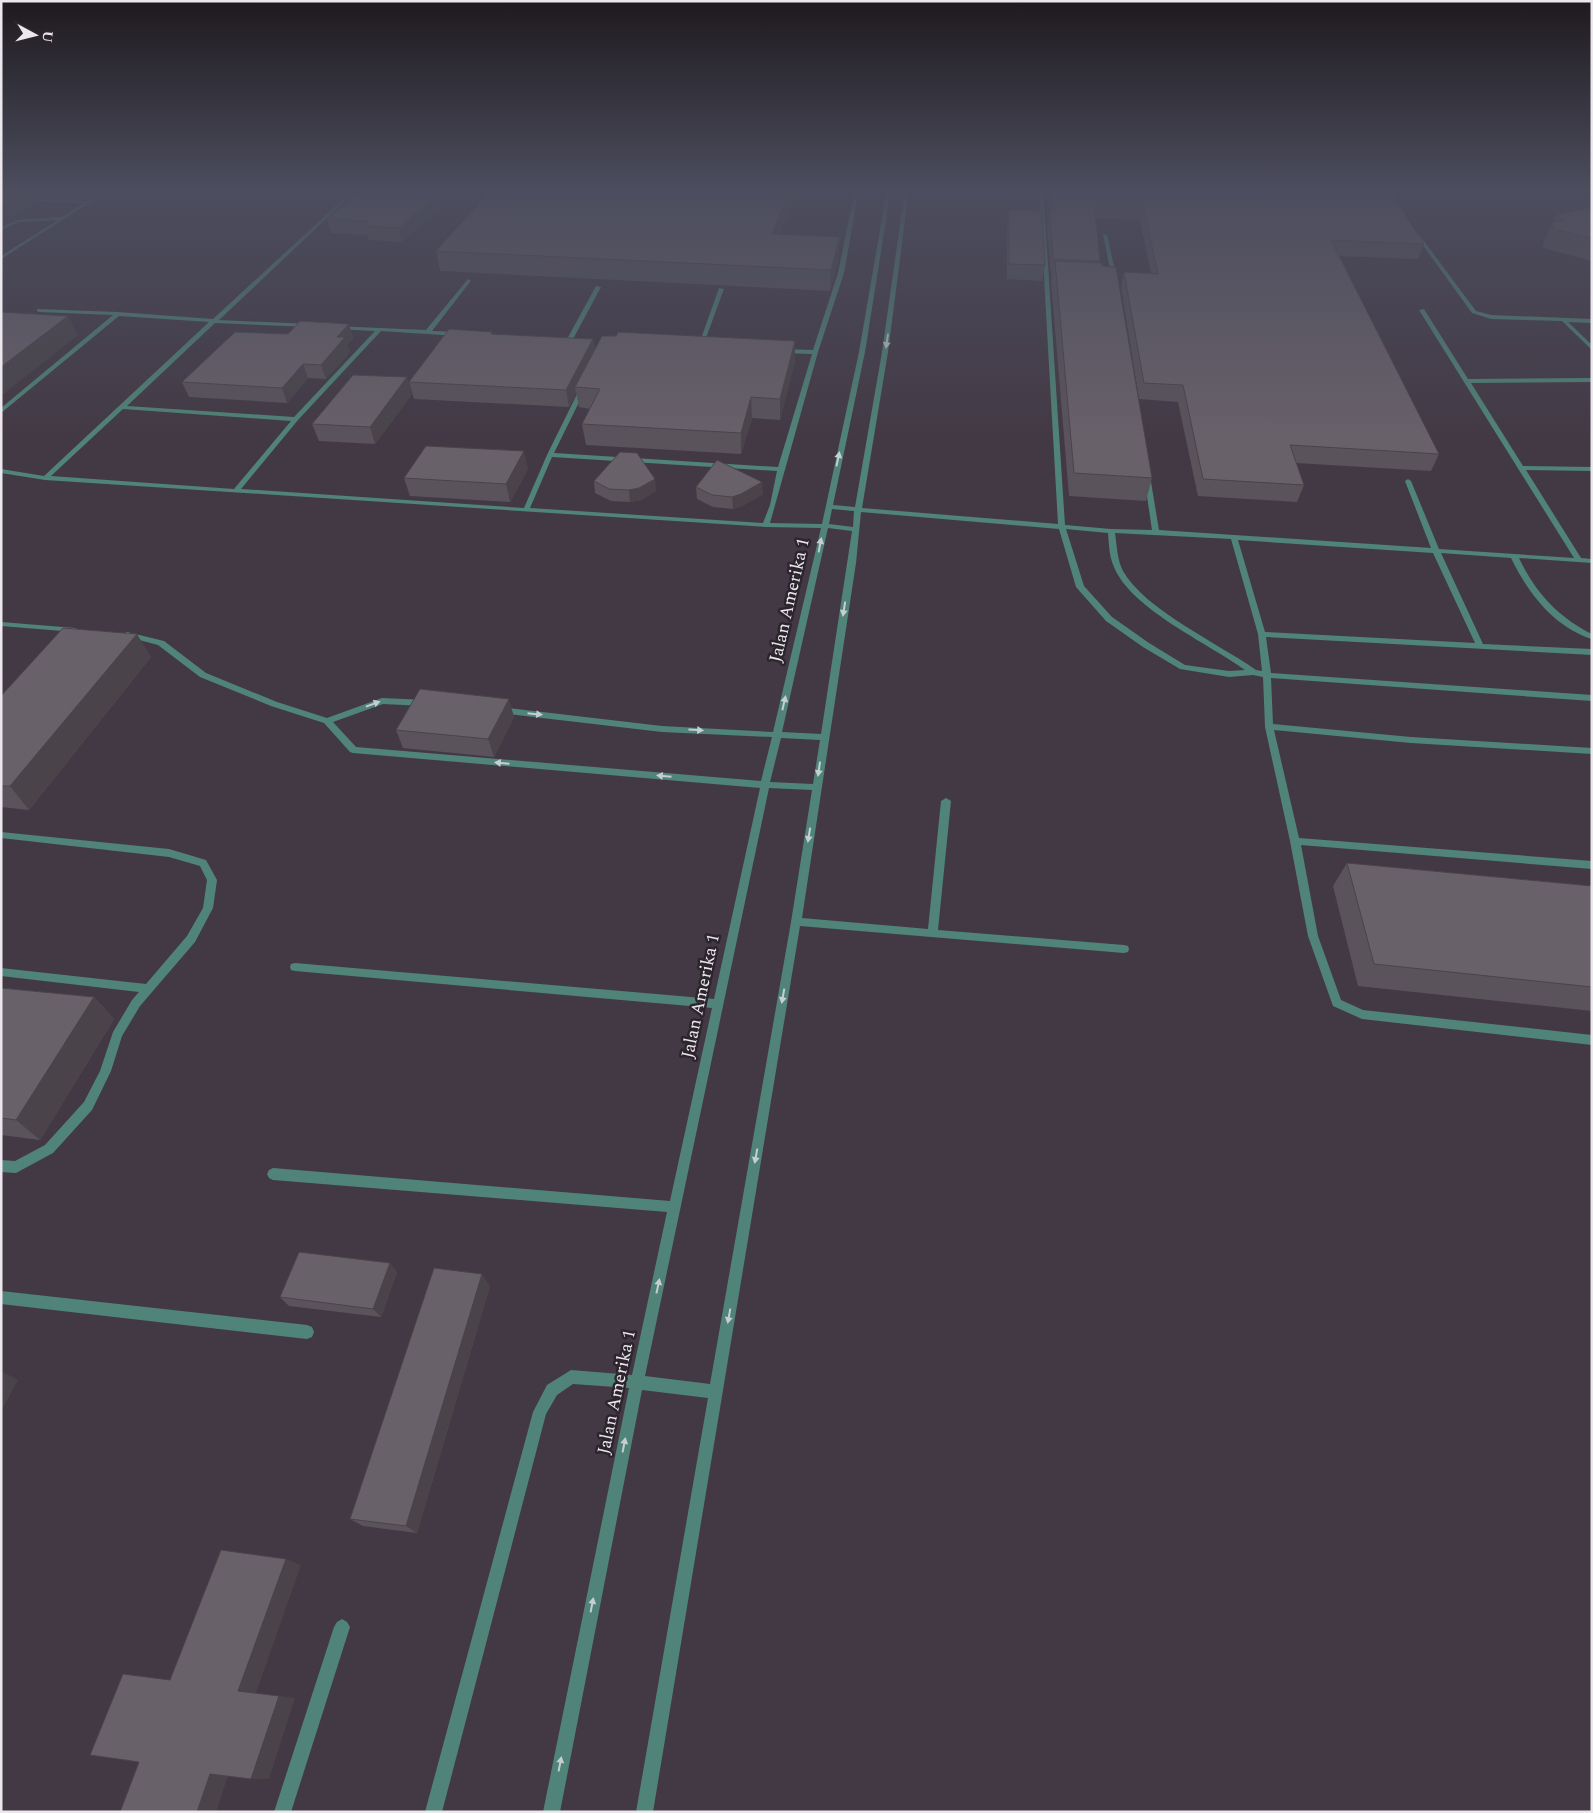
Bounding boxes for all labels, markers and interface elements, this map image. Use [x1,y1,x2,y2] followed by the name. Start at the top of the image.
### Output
[10,10,60,60] north arrow
[36,29,59,44] text: U
[882,333,890,349] one-way arrow
[834,451,842,467] one-way arrow
[762,535,817,665] street label: Jalan Amerika 1
[817,536,825,552] one-way arrow
[840,601,848,617] one-way arrow
[780,696,788,711] one-way arrow
[366,700,381,708] one-way arrow
[527,710,543,718] one-way arrow
[688,727,704,735] one-way arrow
[494,759,510,767] one-way arrow
[815,762,823,778] one-way arrow
[655,772,671,780] one-way arrow
[805,828,813,844] one-way arrow
[674,931,727,1061] street label: Jalan Amerika 1
[779,988,787,1004] one-way arrow
[752,1148,760,1164] one-way arrow
[654,1278,662,1294] one-way arrow
[725,1309,733,1325] one-way arrow
[590,1327,643,1457] street label: Jalan Amerika 1
[621,1437,629,1453] one-way arrow
[589,1596,597,1612] one-way arrow
[557,1756,565,1772] one-way arrow

